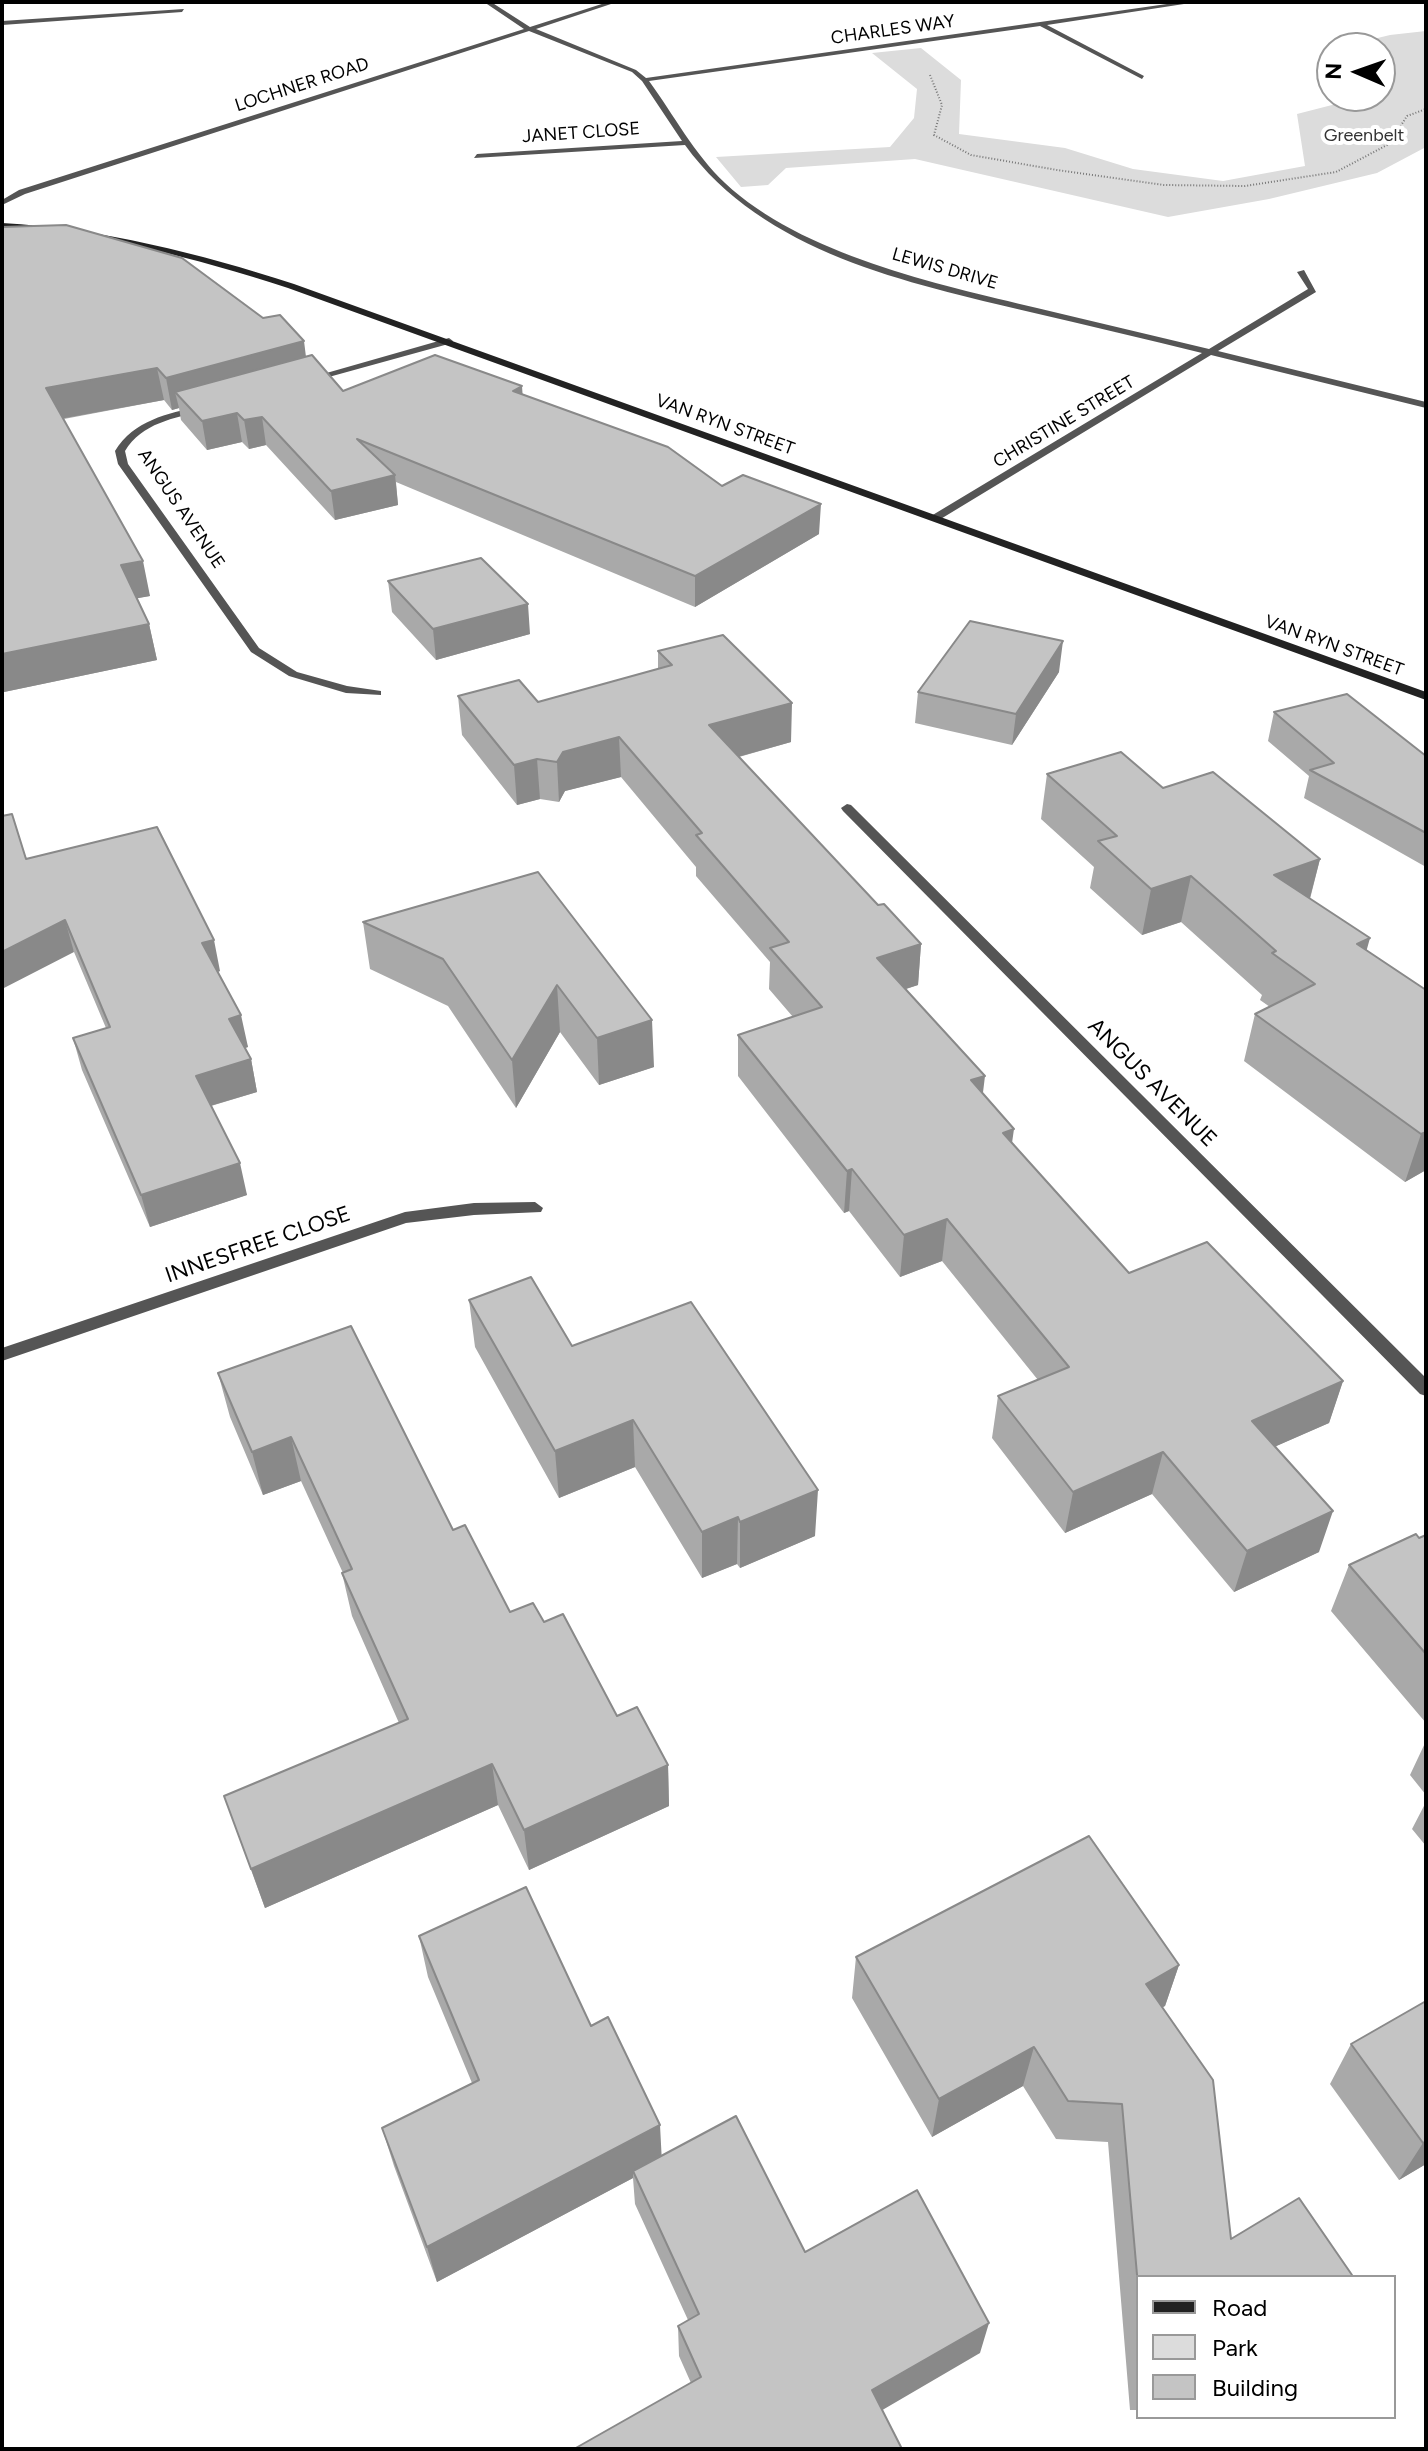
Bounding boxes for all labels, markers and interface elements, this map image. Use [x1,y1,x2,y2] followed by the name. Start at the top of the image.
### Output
[830,11,956,49] street label: CHARLES WAY
[1316,32,1396,112] north arrow
[232,53,372,117] street label: LOCHNER ROAD
[1320,62,1347,80] text: N
[521,118,641,148] street label: JANET CLOSE
[1324,125,1404,147] park label: Greenbelt
[889,244,1001,294] street label: LEWIS DRIVE
[989,371,1139,473] street label: CHRISTINE STREET
[653,390,797,460] street label: VAN RYN STREET
[133,445,229,573] street label: ANGUS AVENUE
[1262,611,1406,681] street label: VAN RYN STREET
[1082,1013,1222,1153] street label: ANGUS AVENUE
[162,1201,354,1289] street label: INNESFREE CLOSE
[1136,2275,1396,2419] legend
[1212,2293,1267,2322] text: Road
[1212,2333,1258,2362] text: Park
[1212,2373,1298,2402] text: Building

